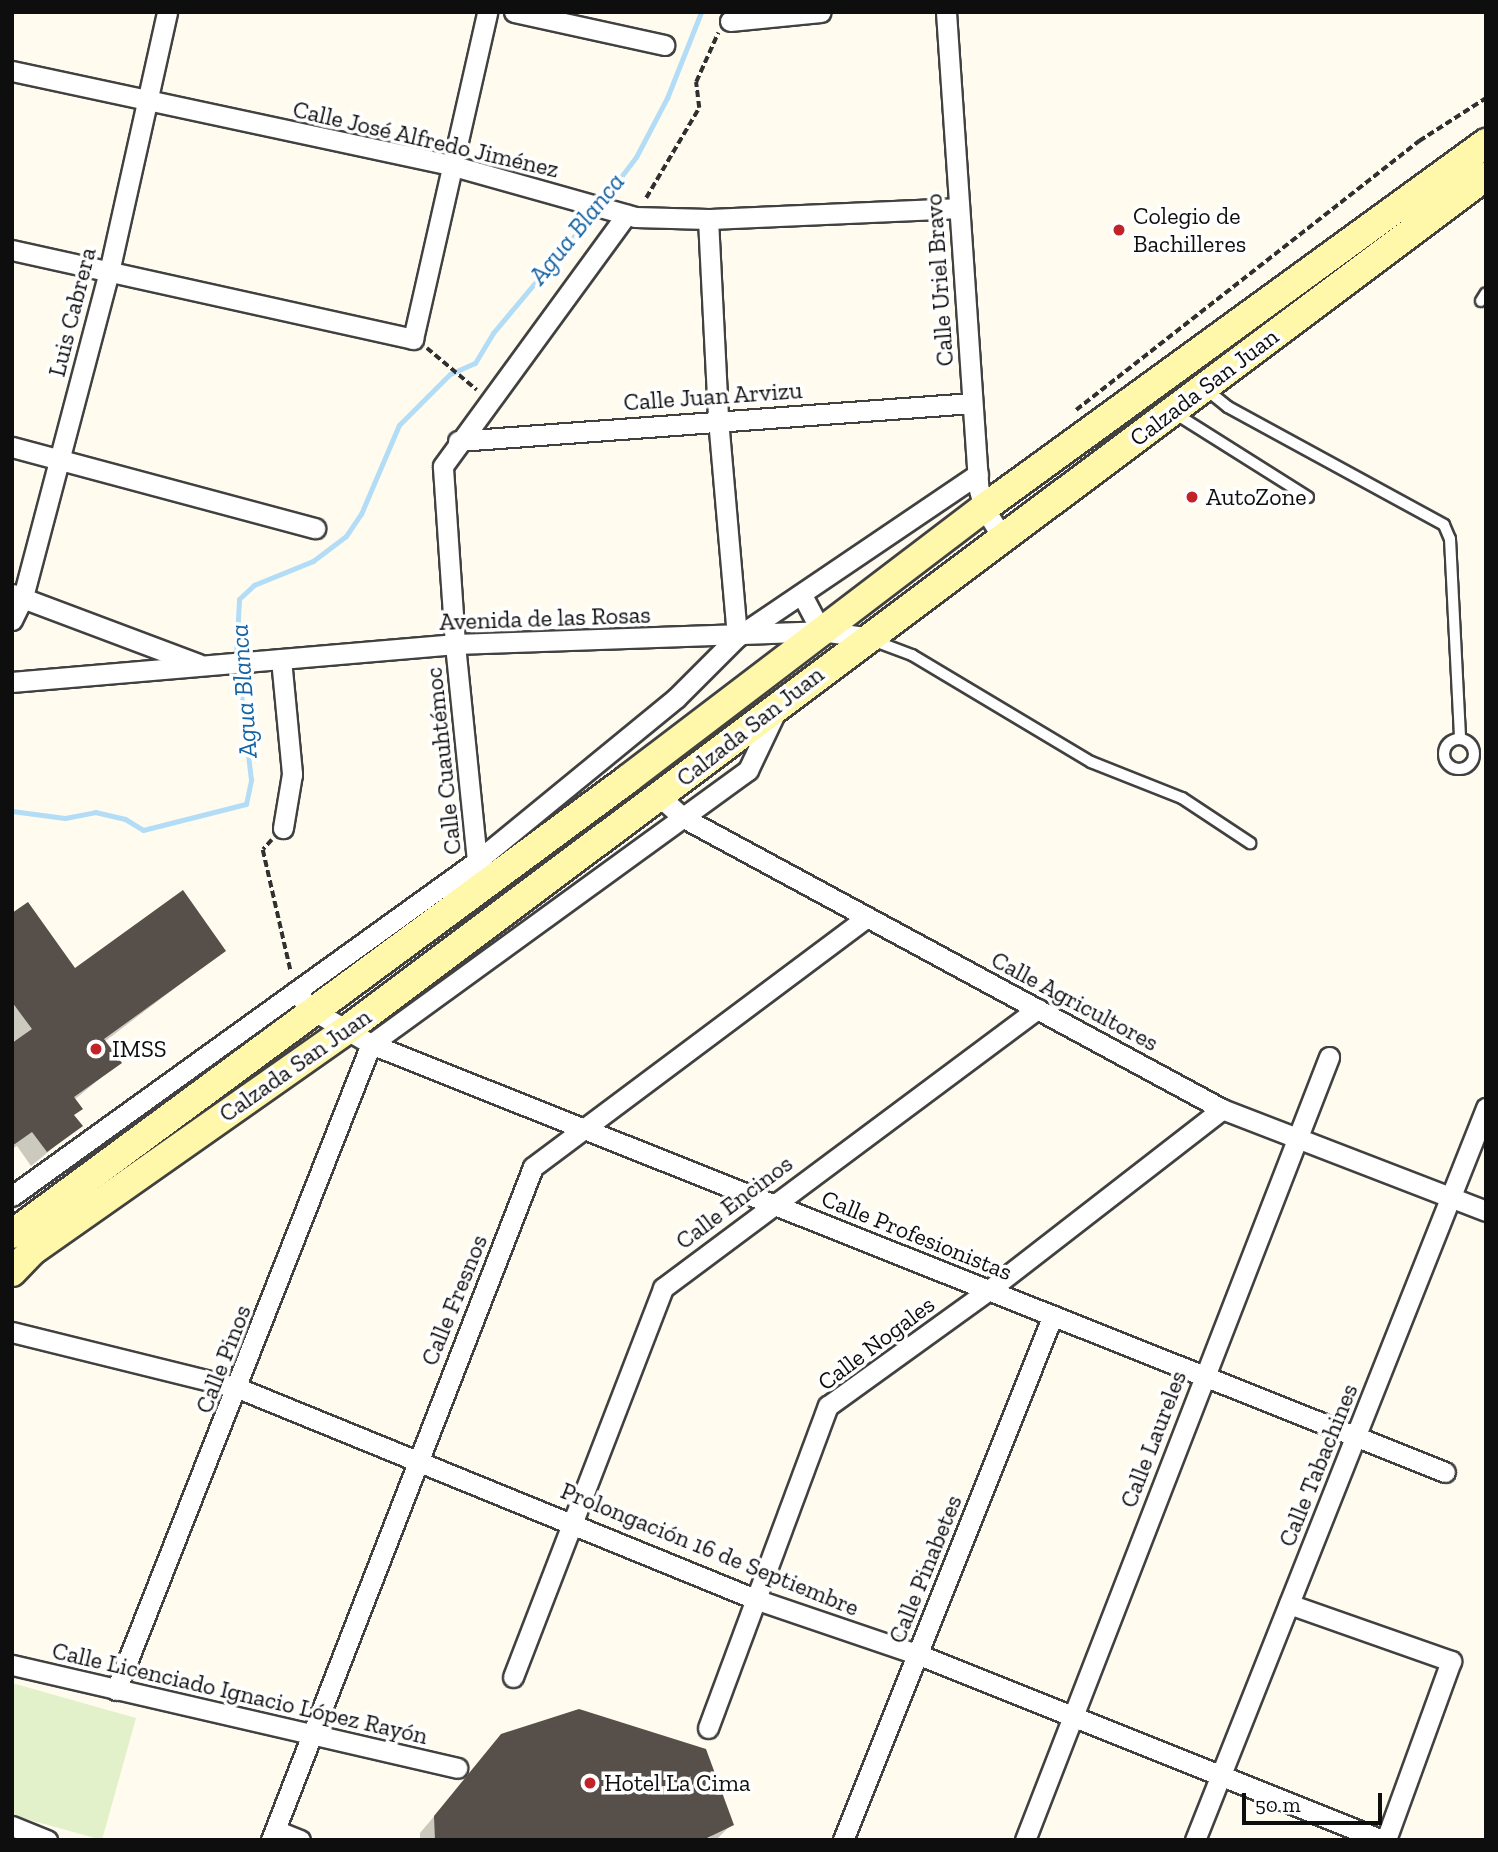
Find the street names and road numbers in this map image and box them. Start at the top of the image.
street label: Calle José Alfredo Jiménez [289,94,563,184]
street label: Calle Uriel Bravo [919,193,959,367]
street label: Luis Cabrera [42,244,102,380]
street label: Calzada San Juan [1124,322,1284,452]
street label: Calle Juan Arvizu [622,375,804,417]
street label: Avenida de las Rosas [439,600,651,636]
street label: Calzada San Juan [670,659,830,793]
street label: Calle Cuauhtémoc [419,666,467,856]
street label: Calle Agricultores [986,945,1164,1057]
street label: Calzada San Juan [213,1002,377,1128]
street label: Calle Encinos [670,1149,798,1255]
street label: Calle Profesionistas [817,1184,1017,1286]
street label: Calle Fresnos [415,1230,493,1370]
street label: Calle Nogales [812,1290,940,1396]
street label: Calle Pinos [189,1301,257,1417]
street label: Calle Laureles [1114,1366,1192,1512]
street label: Calle Tabachines [1272,1379,1364,1551]
street label: Prolongación 16 de Septiembre [557,1476,863,1622]
street label: Calle Pinabetes [882,1491,968,1647]
street label: Calle Licenciado Ignacio López Rayón [49,1636,431,1750]

